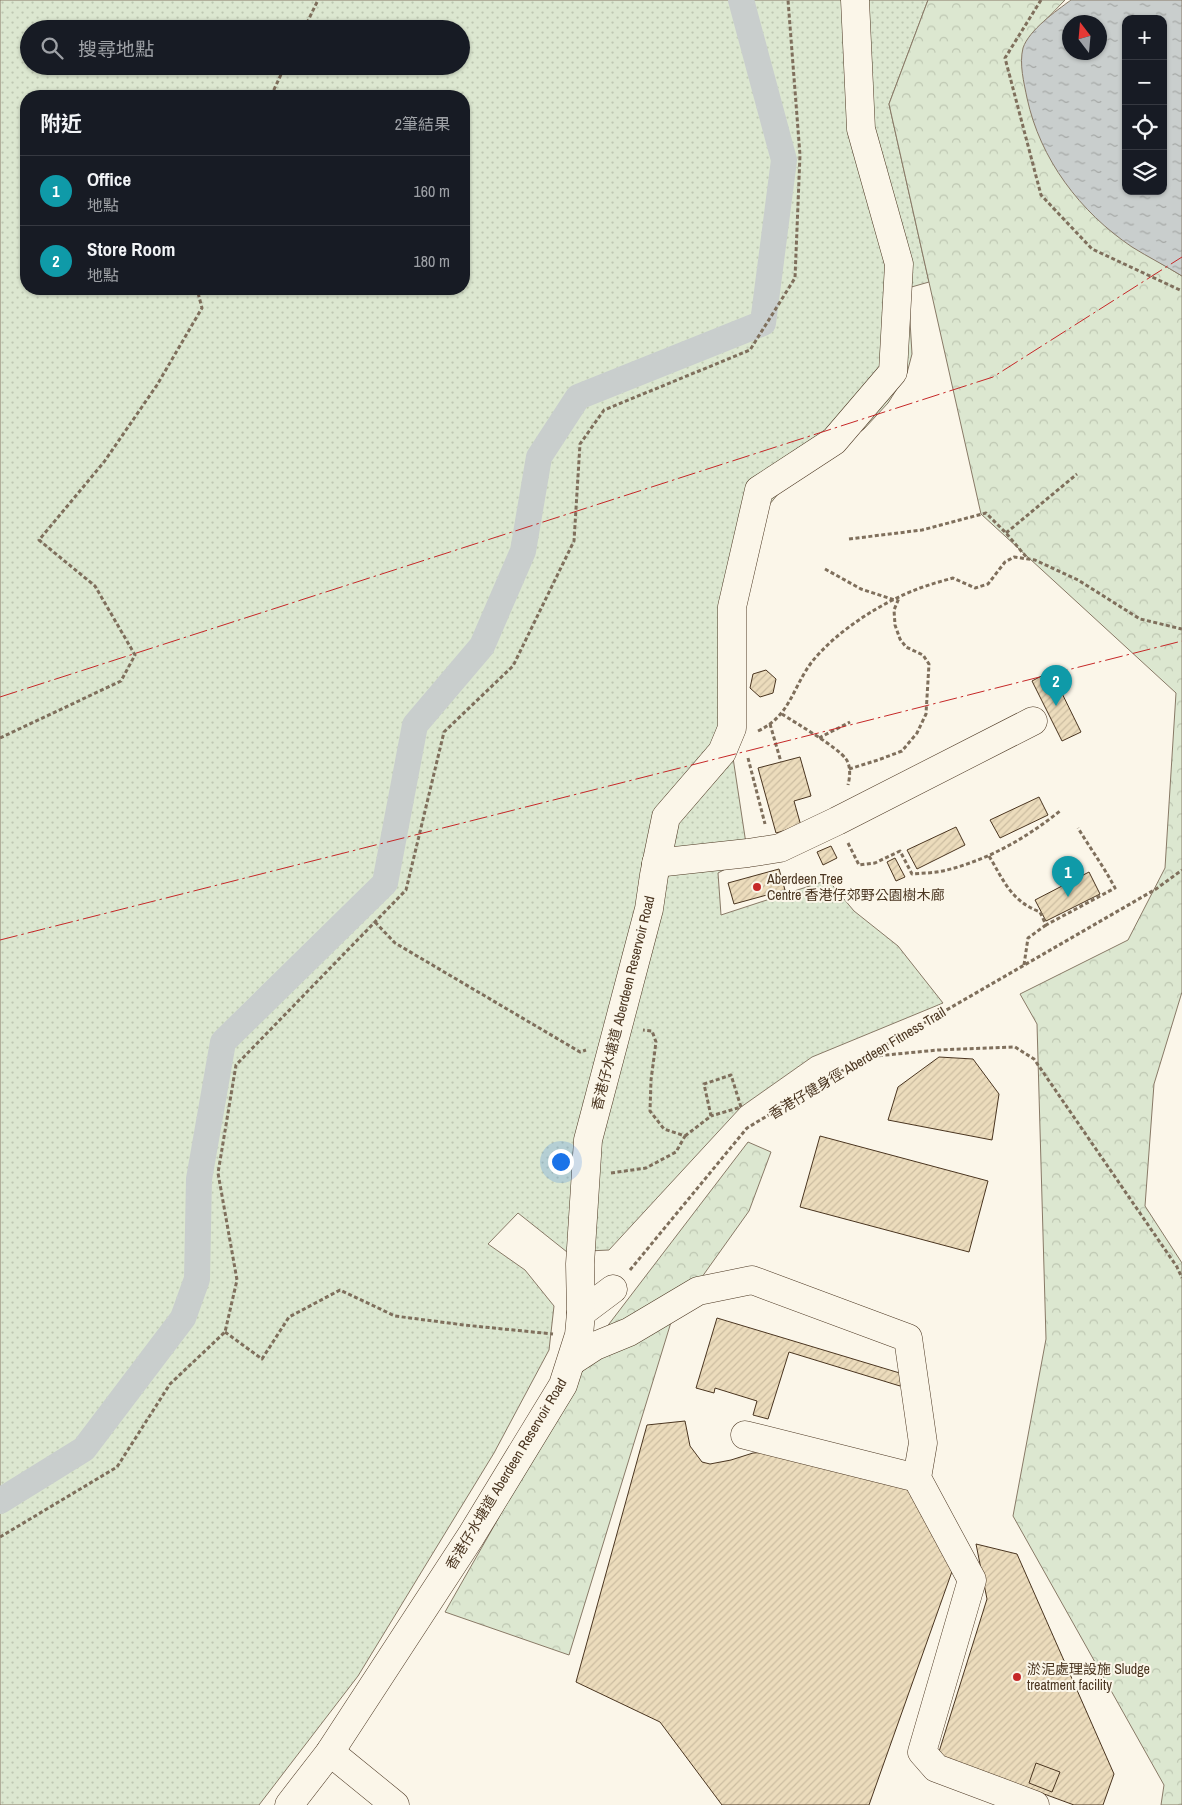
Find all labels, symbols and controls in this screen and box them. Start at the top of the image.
north arrow [1062,15,1107,60]
map controls [1122,15,1167,195]
button: + [1122,15,1167,60]
search box [20,20,470,75]
icon: search [38,34,66,62]
text: 搜尋地點 [78,36,154,62]
button: − [1122,60,1167,105]
button: locate [1122,105,1167,150]
text: 附近 [40,109,82,138]
text: 2筆結果 [395,113,450,135]
button: layers [1122,150,1167,195]
text: Office [87,166,131,192]
text: 1 [52,180,60,202]
text: 160 m [414,180,450,202]
text: 地點 [87,194,119,216]
text: Store Room [87,236,175,262]
text: 2 [52,250,60,272]
text: 180 m [414,250,450,272]
text: 地點 [87,264,119,286]
pin: 2 [1040,665,1072,706]
pin: 1 [1052,856,1084,897]
place label: Aberdeen Tree Centre 香港仔郊野公園樹木廊 [766,870,945,904]
marker: Aberdeen Tree Centre 香港仔郊野公園樹木廊 [751,881,763,893]
street label: 香港仔水塘道 Aberdeen Reservoir Road [588,894,658,1112]
street label: 香港仔健身徑 Aberdeen Fitness Trail [765,1003,949,1123]
your location [548,1149,574,1175]
street label: 香港仔水塘道 Aberdeen Reservoir Road [441,1375,571,1573]
place label: 淤泥處理設施 Sludge treatment facility [1027,1660,1150,1694]
marker: 淤泥處理設施 Sludge treatment facility [1011,1671,1023,1683]

